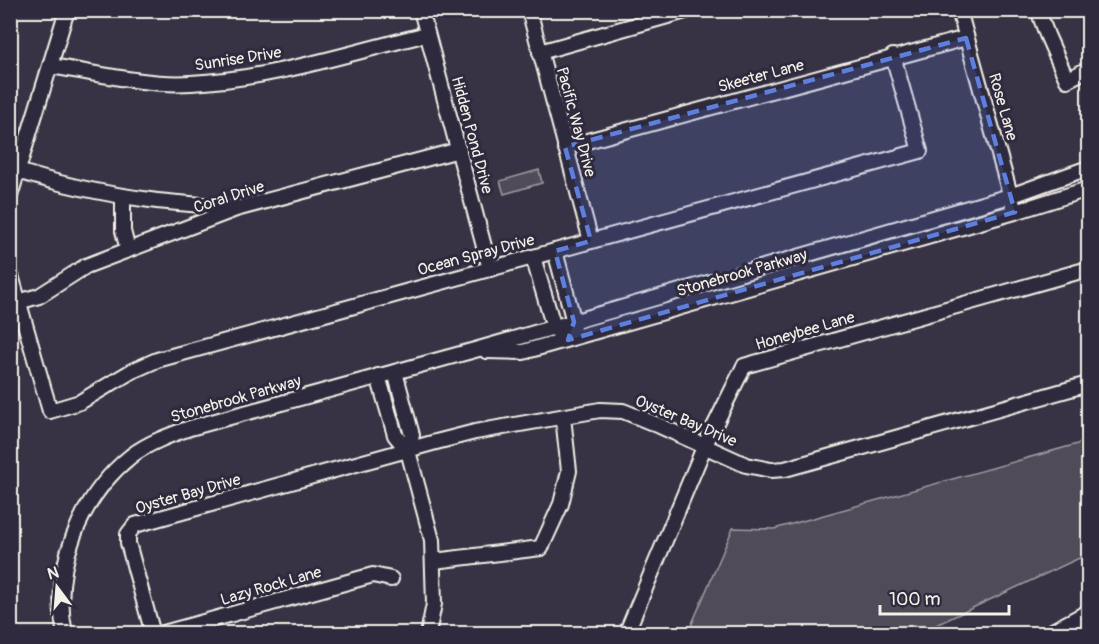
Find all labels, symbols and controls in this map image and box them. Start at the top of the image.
street label: Sunrise Drive [193,42,283,76]
street label: Skeeter Lane [716,55,806,97]
street label: Pacific Way Drive [552,65,600,179]
street label: Rose Lane [984,71,1022,143]
street label: Hidden Pond Drive [447,74,497,196]
street label: Coral Drive [191,176,267,218]
street label: Ocean Spray Drive [415,230,537,280]
street label: Stonebrook Parkway [674,245,810,301]
street label: Honeybee Lane [753,307,857,355]
street label: Stonebrook Parkway [168,371,304,427]
street label: Oyster Bay Drive [632,391,740,451]
street label: Oyster Bay Drive [133,469,243,519]
north arrow [27,557,87,617]
text: N [45,562,61,585]
street label: Lazy Rock Lane [218,562,324,610]
scale bar [880,578,1009,616]
text: 100 m [889,588,941,611]

